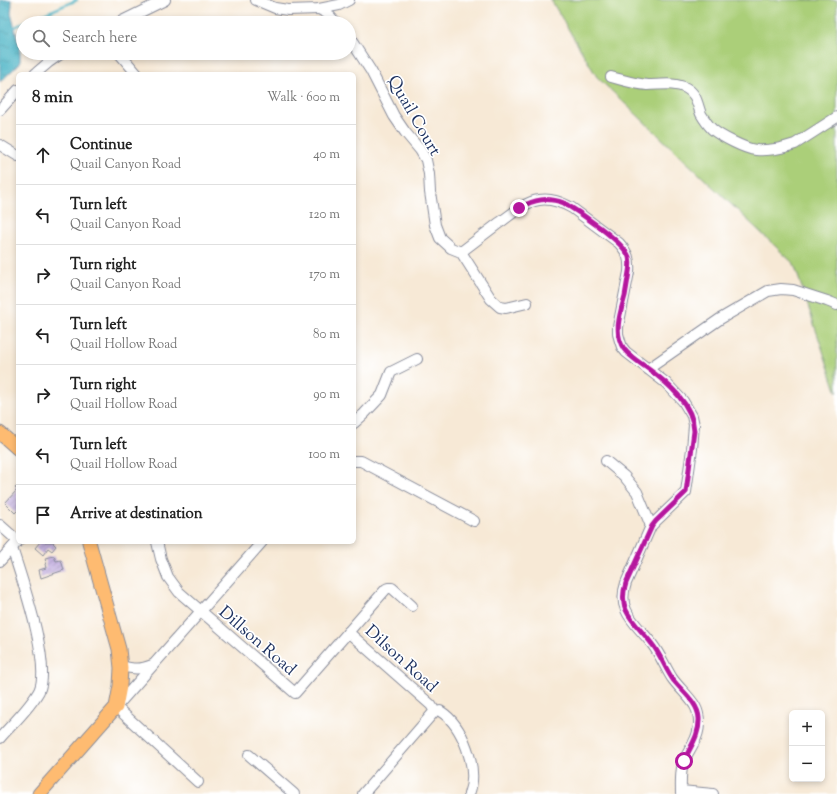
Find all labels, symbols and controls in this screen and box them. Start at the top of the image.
search box [16,16,356,60]
icon: search [30,27,52,49]
text: Search here [62,28,137,49]
street label: Quail Court [380,71,446,161]
text: 8 min [32,86,73,110]
text: Walk · 600 m [267,89,340,107]
text: Continue [70,135,132,156]
icon: ahead [32,144,54,166]
text: 40 m [313,146,340,164]
text: Quail Canyon Road [70,156,181,174]
text: Turn left [70,195,127,216]
route end [510,199,528,217]
icon: left [32,204,54,226]
text: 120 m [309,206,340,224]
text: Quail Canyon Road [70,216,181,234]
text: Turn right [70,255,136,276]
icon: right [32,264,54,286]
text: 170 m [309,266,340,284]
text: Quail Canyon Road [70,276,181,294]
text: Turn left [70,315,127,336]
icon: left [32,324,54,346]
text: 80 m [313,326,340,344]
text: Quail Hollow Road [70,336,177,354]
text: Turn right [70,375,136,396]
icon: right [32,384,54,406]
text: 90 m [313,386,340,404]
text: Quail Hollow Road [70,396,177,414]
text: Turn left [70,435,127,456]
icon: left [32,444,54,466]
text: 100 m [308,446,340,464]
text: Quail Hollow Road [70,456,177,474]
icon: arrive [32,504,54,526]
text: Arrive at destination [70,504,203,525]
street label: Dillson Road [213,601,301,682]
street label: Dilson Road [359,620,443,699]
map controls [789,710,825,782]
button: + [789,710,825,746]
button: − [789,746,825,782]
route start [675,752,693,770]

